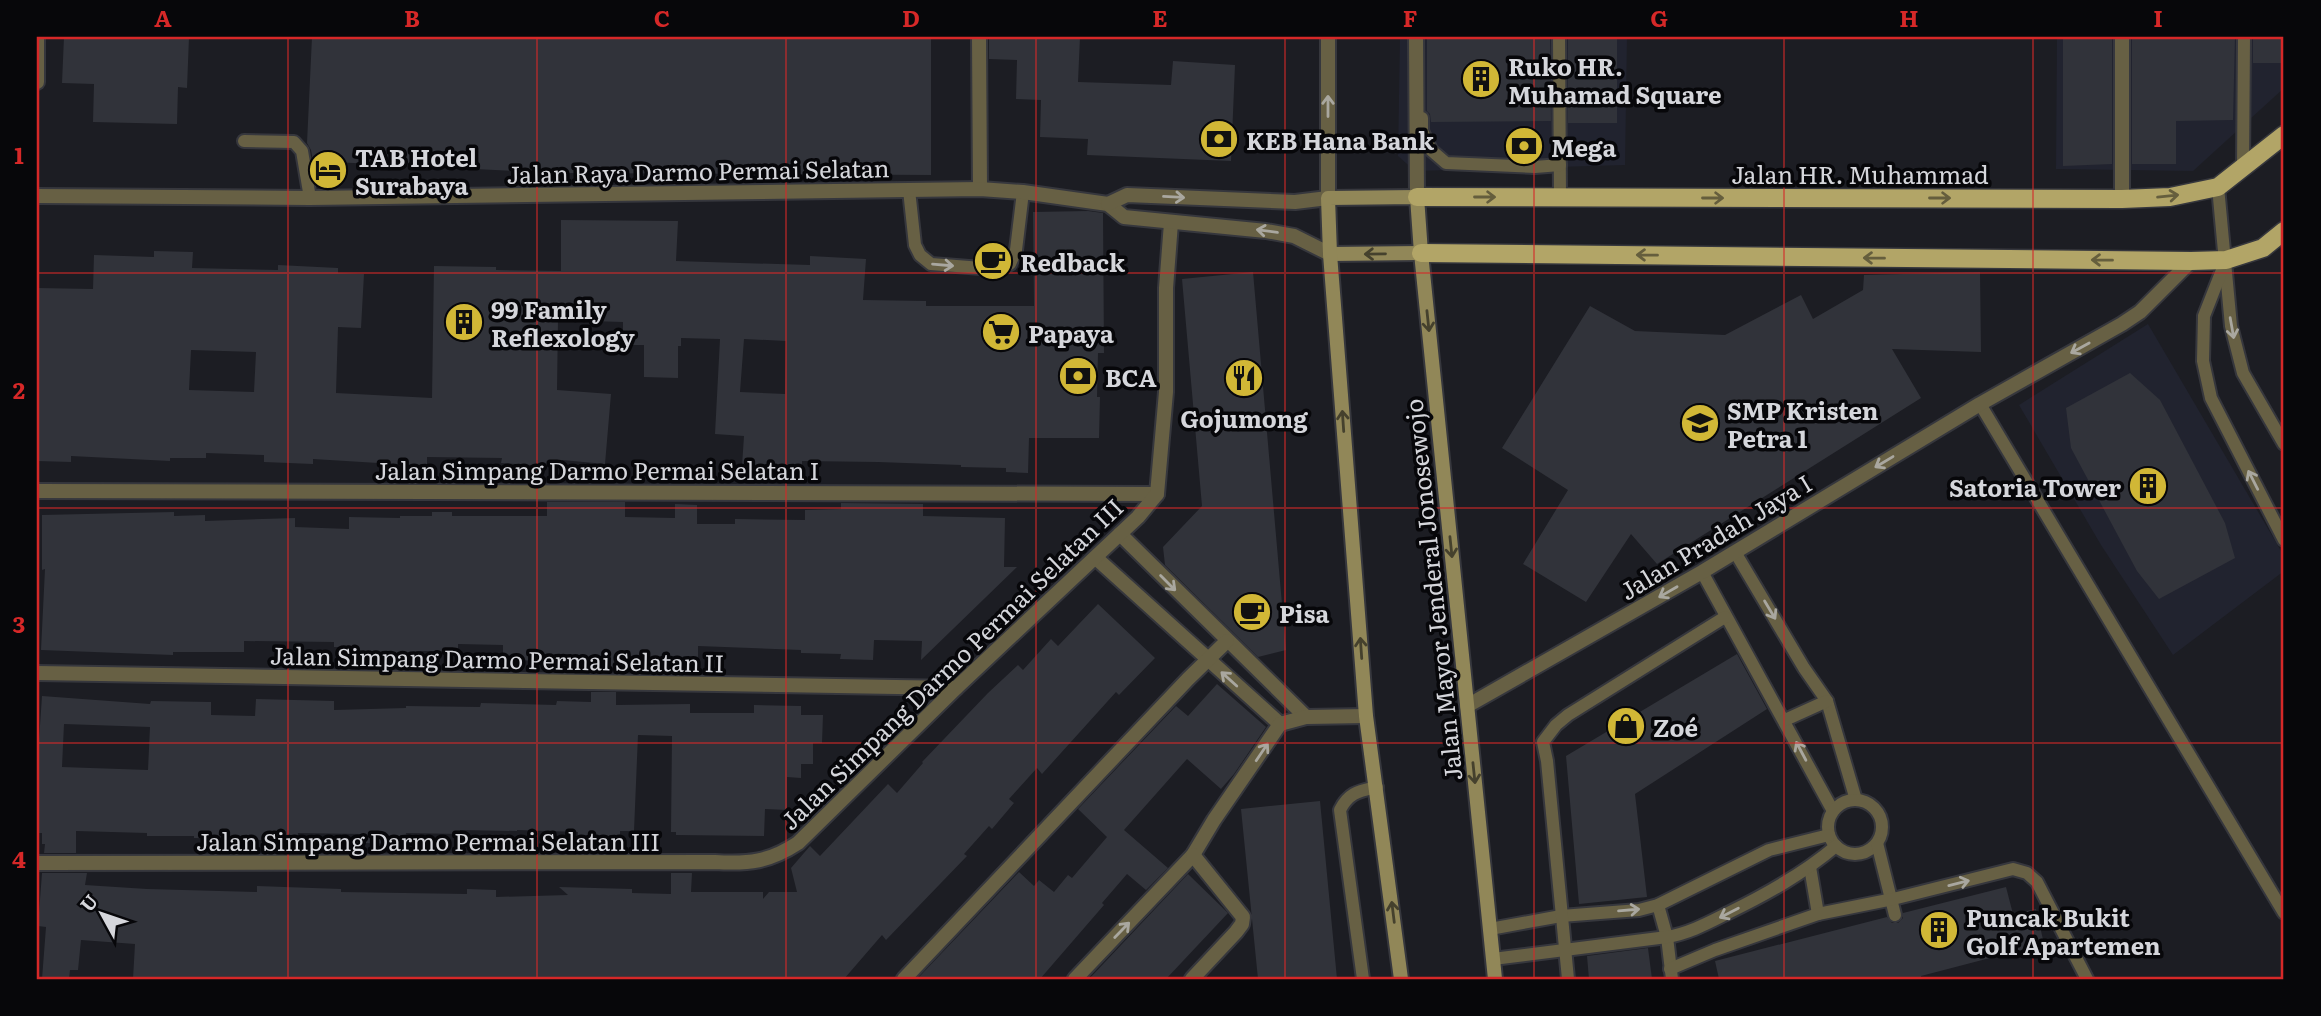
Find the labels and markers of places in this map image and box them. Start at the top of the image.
place label: Ruko HR. Muhamad Square [1508,48,1722,111]
building icon: Ruko HR. Muhamad Square [1460,58,1502,100]
bank icon: KEB Hana Bank [1198,118,1240,160]
place label: KEB Hana Bank [1246,122,1435,157]
bank icon: Mega [1503,125,1545,167]
place label: Mega [1551,129,1616,164]
place label: TAB Hotel Surabaya [355,139,478,202]
hotel icon: TAB Hotel Surabaya [307,149,349,191]
cafe icon: Redback [972,240,1014,282]
place label: Redback [1020,244,1126,279]
place label: 99 Family Reflexology [491,291,635,354]
building icon: 99 Family Reflexology [443,301,485,343]
supermarket icon: Papaya [980,311,1022,353]
place label: Papaya [1028,315,1114,350]
bank icon: BCA [1057,355,1099,397]
restaurant icon: Gojumong [1223,357,1265,399]
place label: BCA [1105,359,1157,394]
place label: SMP Kristen Petra 1 [1727,392,1879,455]
place label: Gojumong [1180,400,1308,435]
school or university icon: SMP Kristen Petra 1 [1679,402,1721,444]
building icon: Satoria Tower [2127,465,2169,507]
place label: Satoria Tower [1949,469,2121,504]
cafe icon: Pisa [1231,591,1273,633]
place label: Pisa [1279,595,1329,630]
shop icon: Zoé [1605,705,1647,747]
place label: Zoé [1653,709,1698,744]
place label: Puncak Bukit Golf Apartemen [1966,899,2161,962]
building icon: Puncak Bukit Golf Apartemen [1918,909,1960,951]

